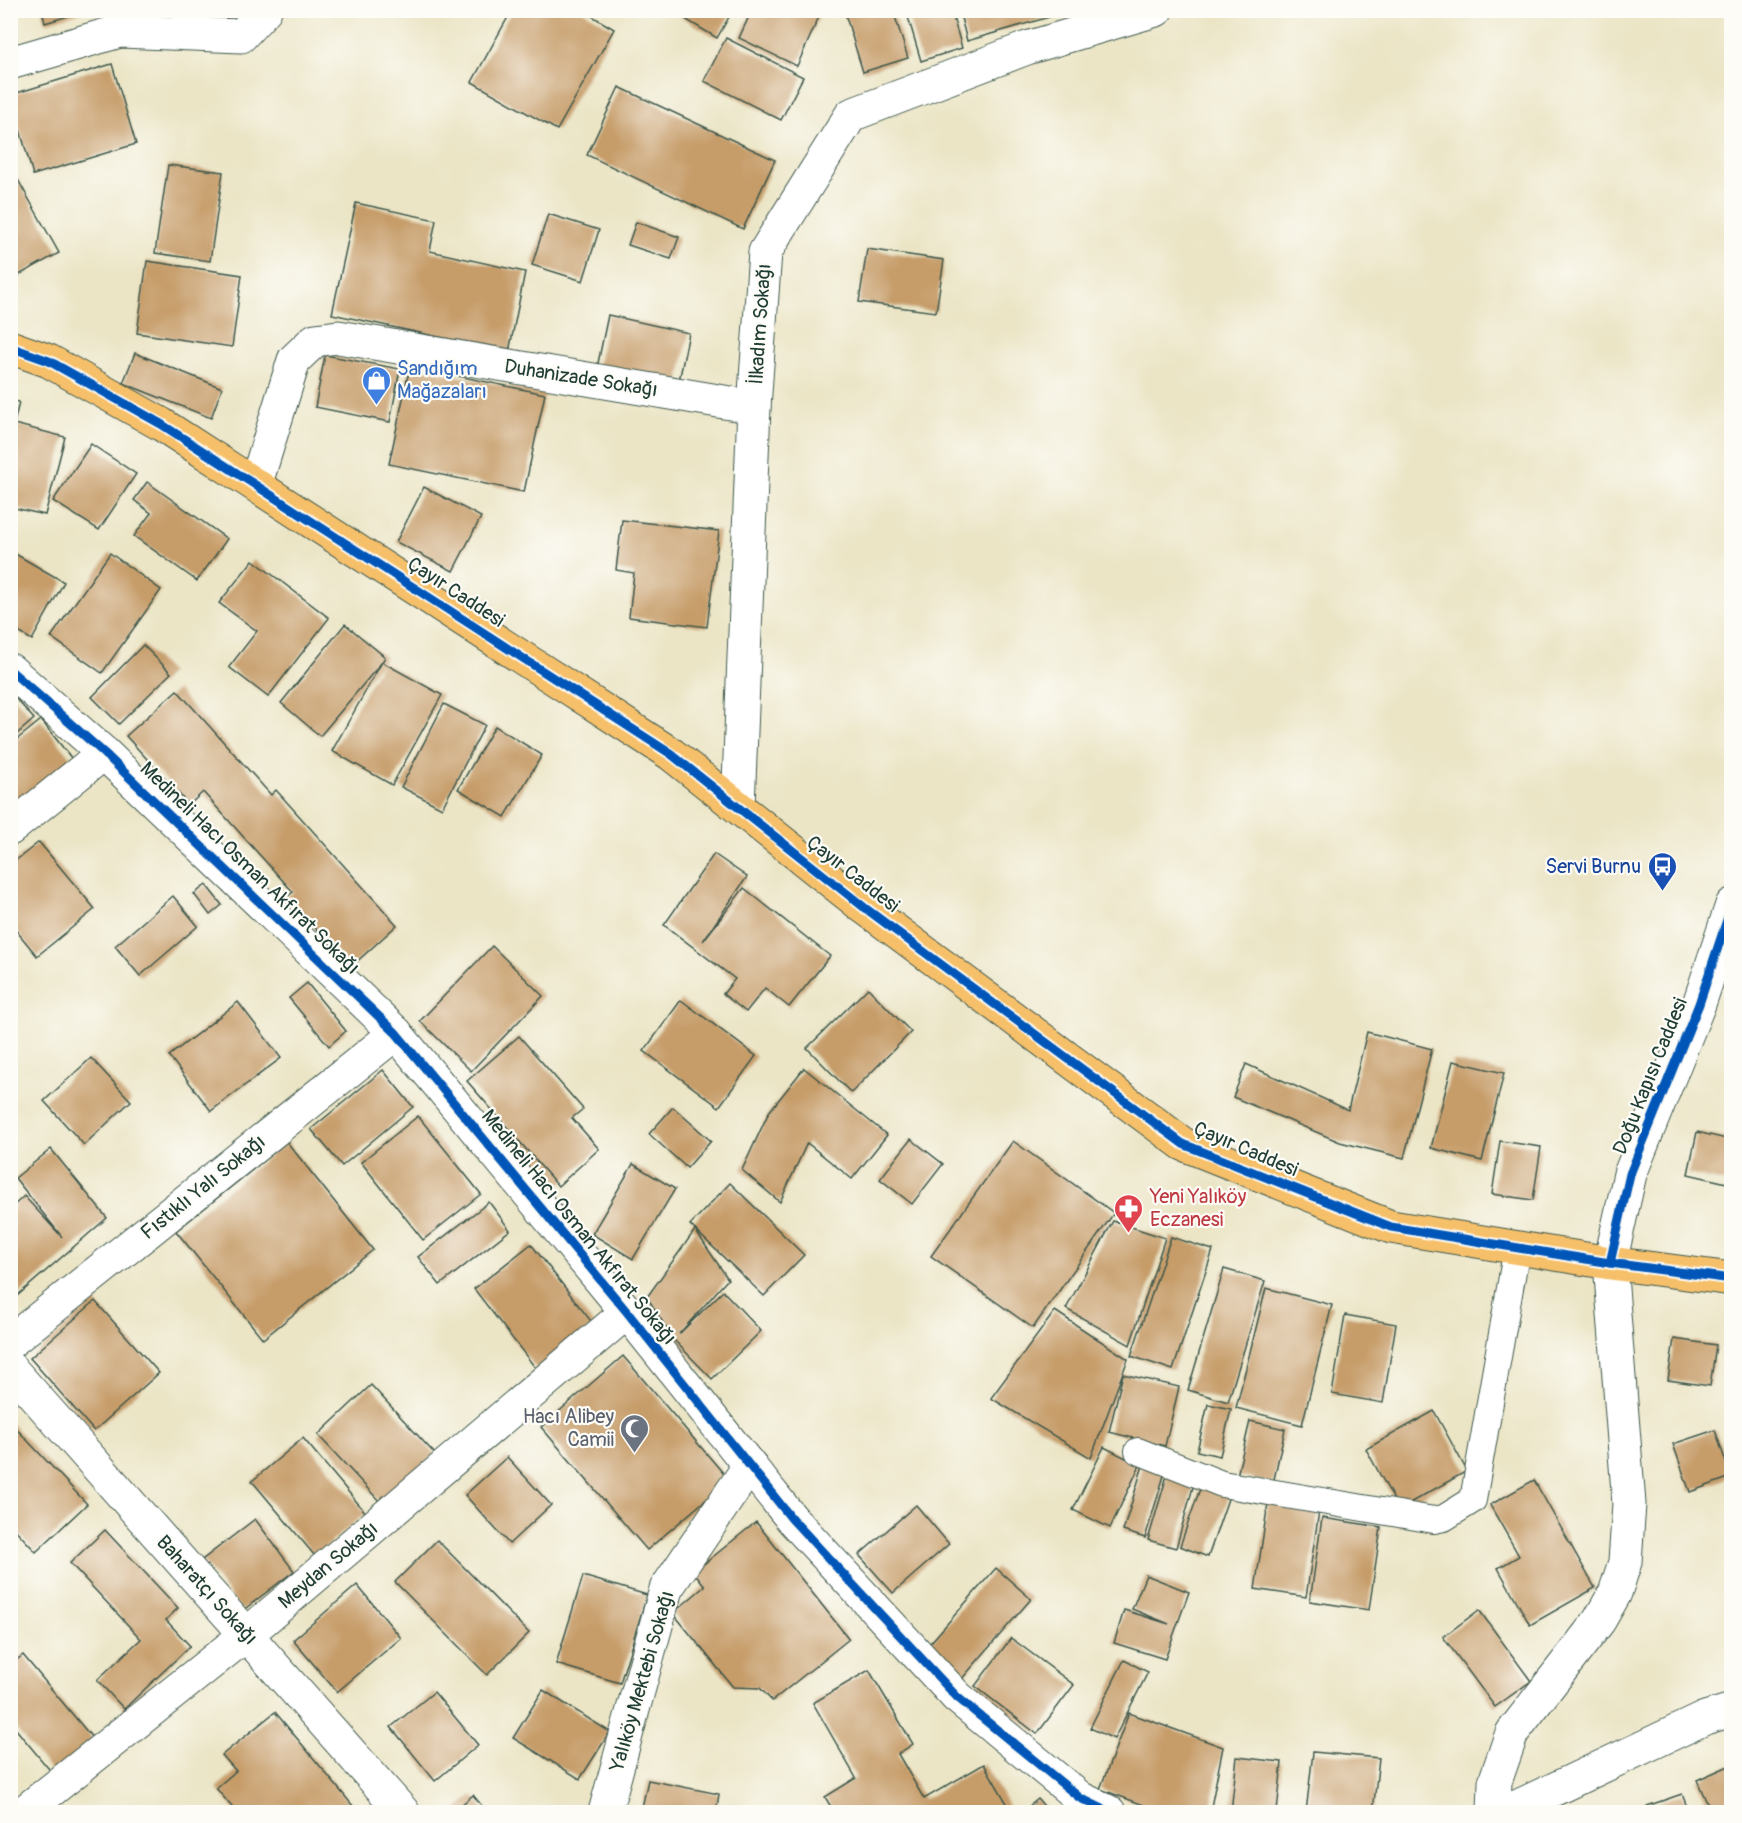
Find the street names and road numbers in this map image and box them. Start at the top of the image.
street label: İlkadım Sokağı [743,263,777,385]
street label: Duhanizade Sokağı [503,354,659,402]
street label: Çayır Caddesi [403,551,509,633]
street label: Medineli Hacı Osman Akfırat Sokağı [135,756,365,980]
street label: Çayır Caddesi [802,830,904,918]
street label: Doğu Kapısı Caddesi [1607,994,1693,1158]
street label: Medineli Hacı Osman Akfırat Sokağı [476,1104,682,1350]
street label: Çayır Caddesi [1190,1116,1302,1182]
street label: Fıstıklı Yalı Sokağı [136,1129,270,1245]
street label: Meydan Sokağı [273,1516,383,1614]
street label: Baharatçı Sokağı [151,1530,263,1650]
street label: Yalıköy Mektebi Sokağı [604,1588,680,1775]

